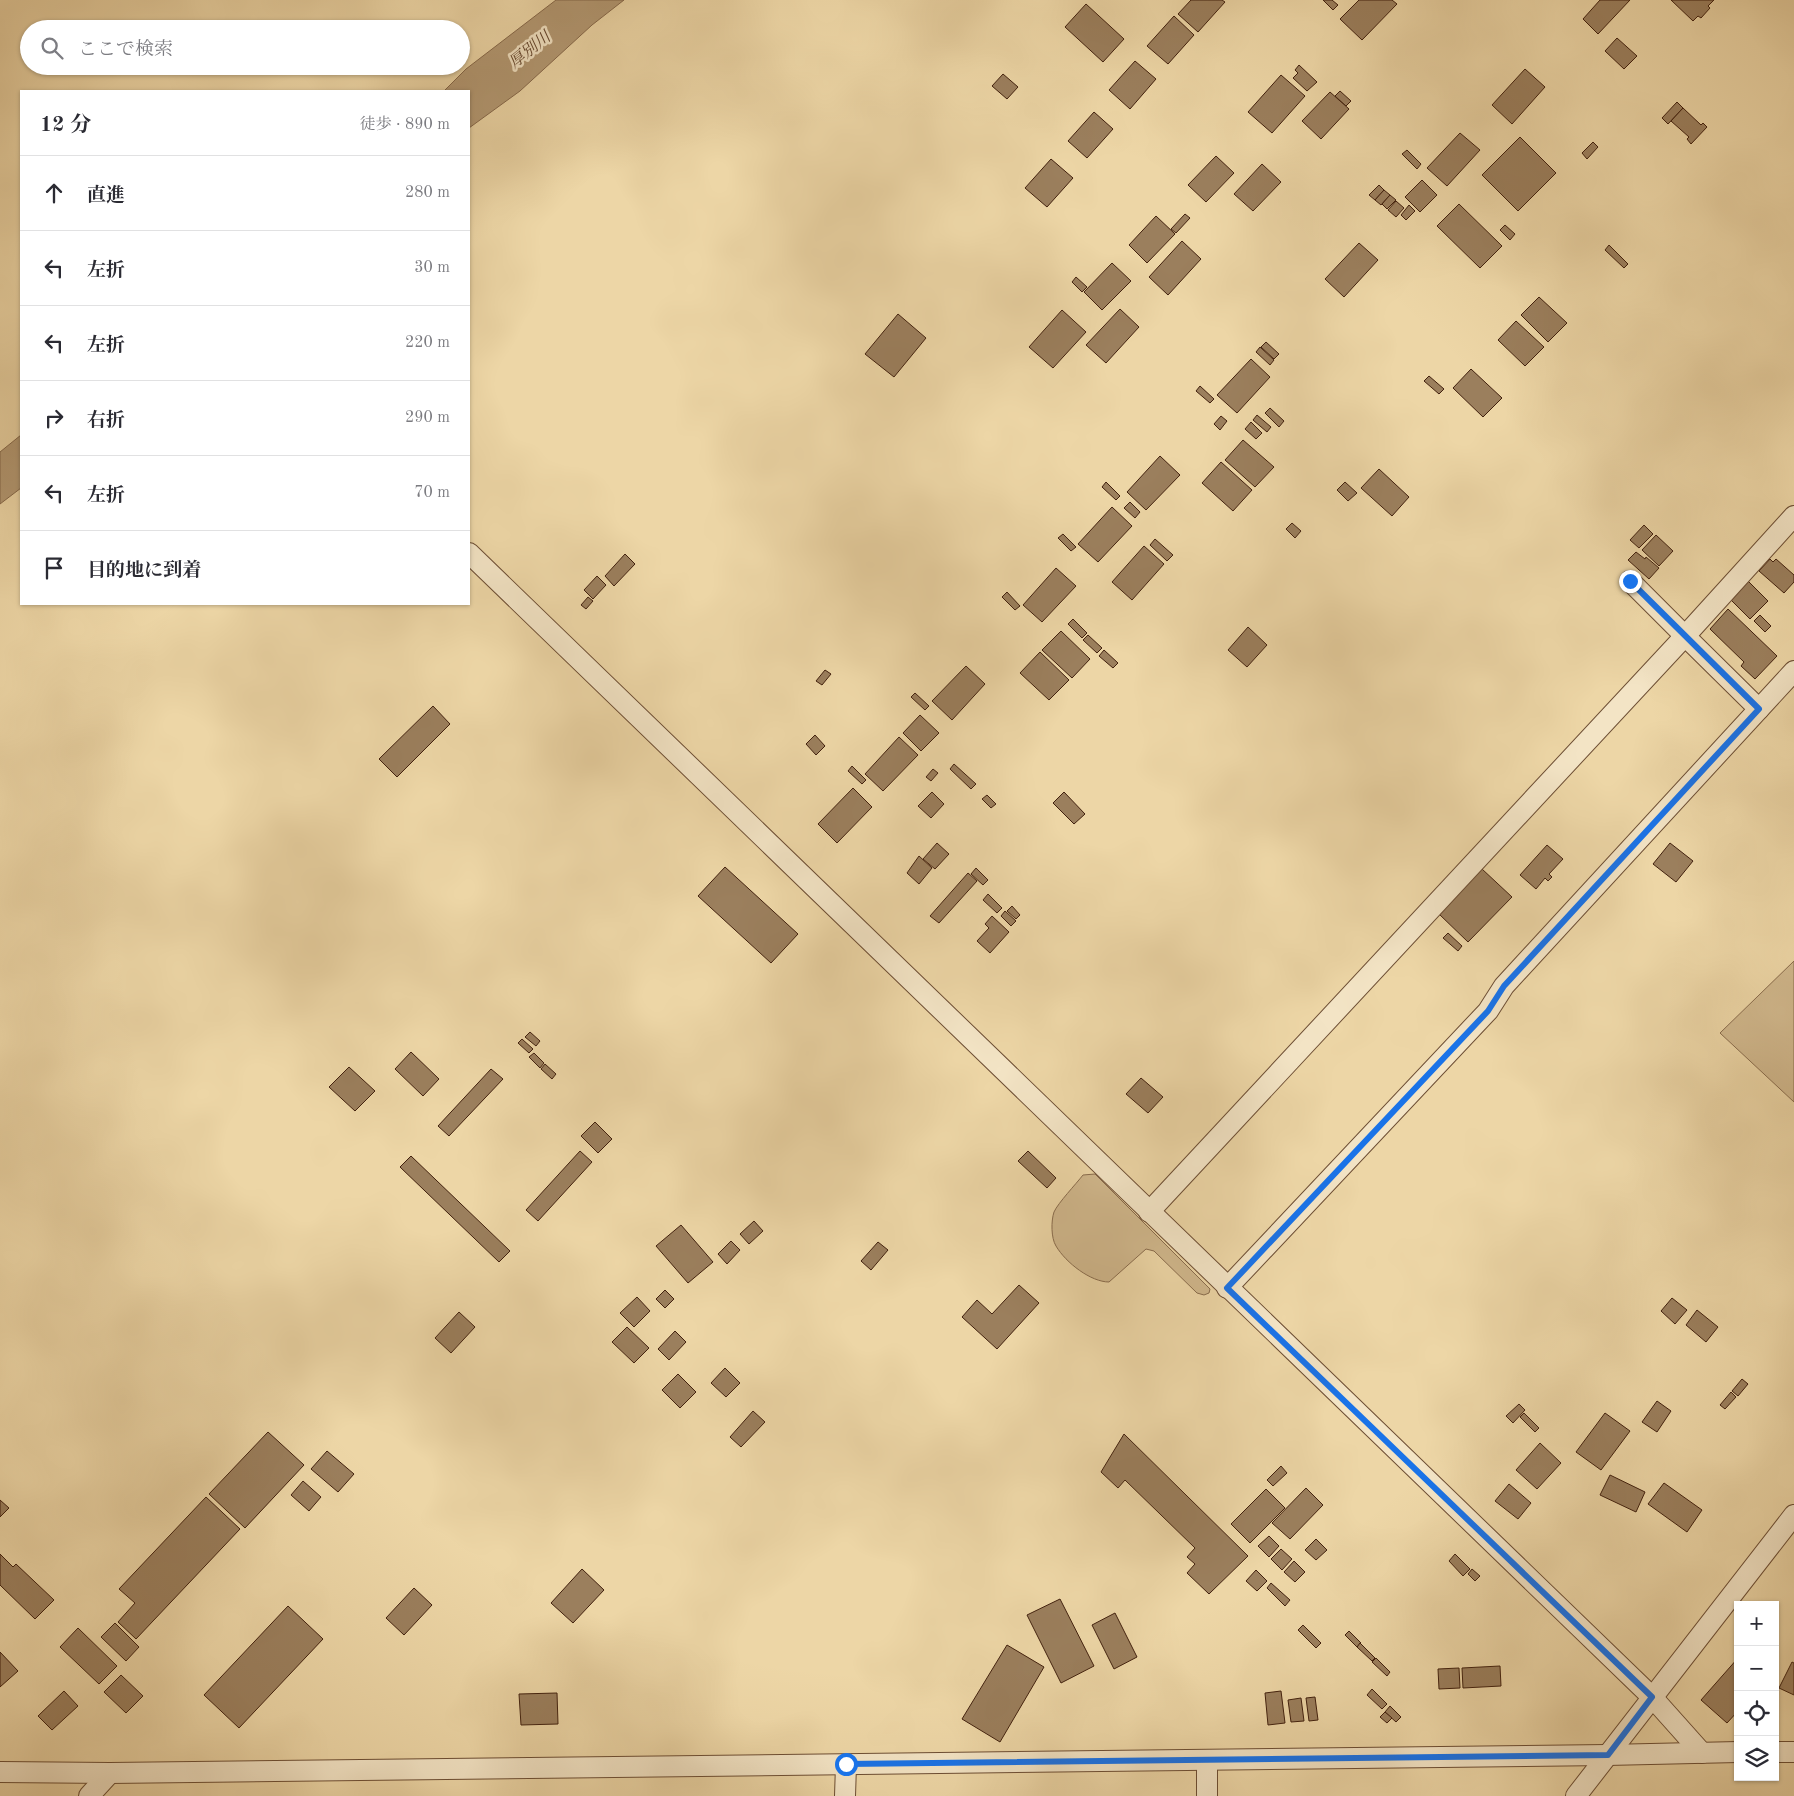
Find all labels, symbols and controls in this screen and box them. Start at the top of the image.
search box [20,20,470,75]
water label: 厚別川 [505,26,555,72]
icon: search [38,34,66,62]
text: ここで検索 [78,41,173,60]
text: 12 分 [40,115,91,136]
text: 徒歩 · 890 m [360,117,450,133]
icon: ahead [40,179,68,207]
text: 280 m [405,185,450,201]
text: 直進 [87,187,125,206]
icon: left [40,254,68,282]
text: 30 m [414,260,450,276]
text: 左折 [87,262,125,281]
icon: left [40,329,68,357]
text: 220 m [405,335,450,351]
text: 左折 [87,337,125,356]
icon: right [40,404,68,432]
text: 290 m [405,410,450,426]
text: 右折 [87,412,125,431]
icon: left [40,479,68,507]
text: 70 m [414,485,450,501]
text: 左折 [87,487,125,506]
icon: arrive [40,554,68,582]
text: 目的地に到着 [87,562,201,581]
route end [1619,570,1642,593]
map controls [1734,1601,1779,1781]
button: + [1734,1601,1779,1646]
button: − [1734,1646,1779,1691]
button: locate [1734,1691,1779,1736]
button: layers [1734,1736,1779,1781]
route start [835,1753,858,1776]

